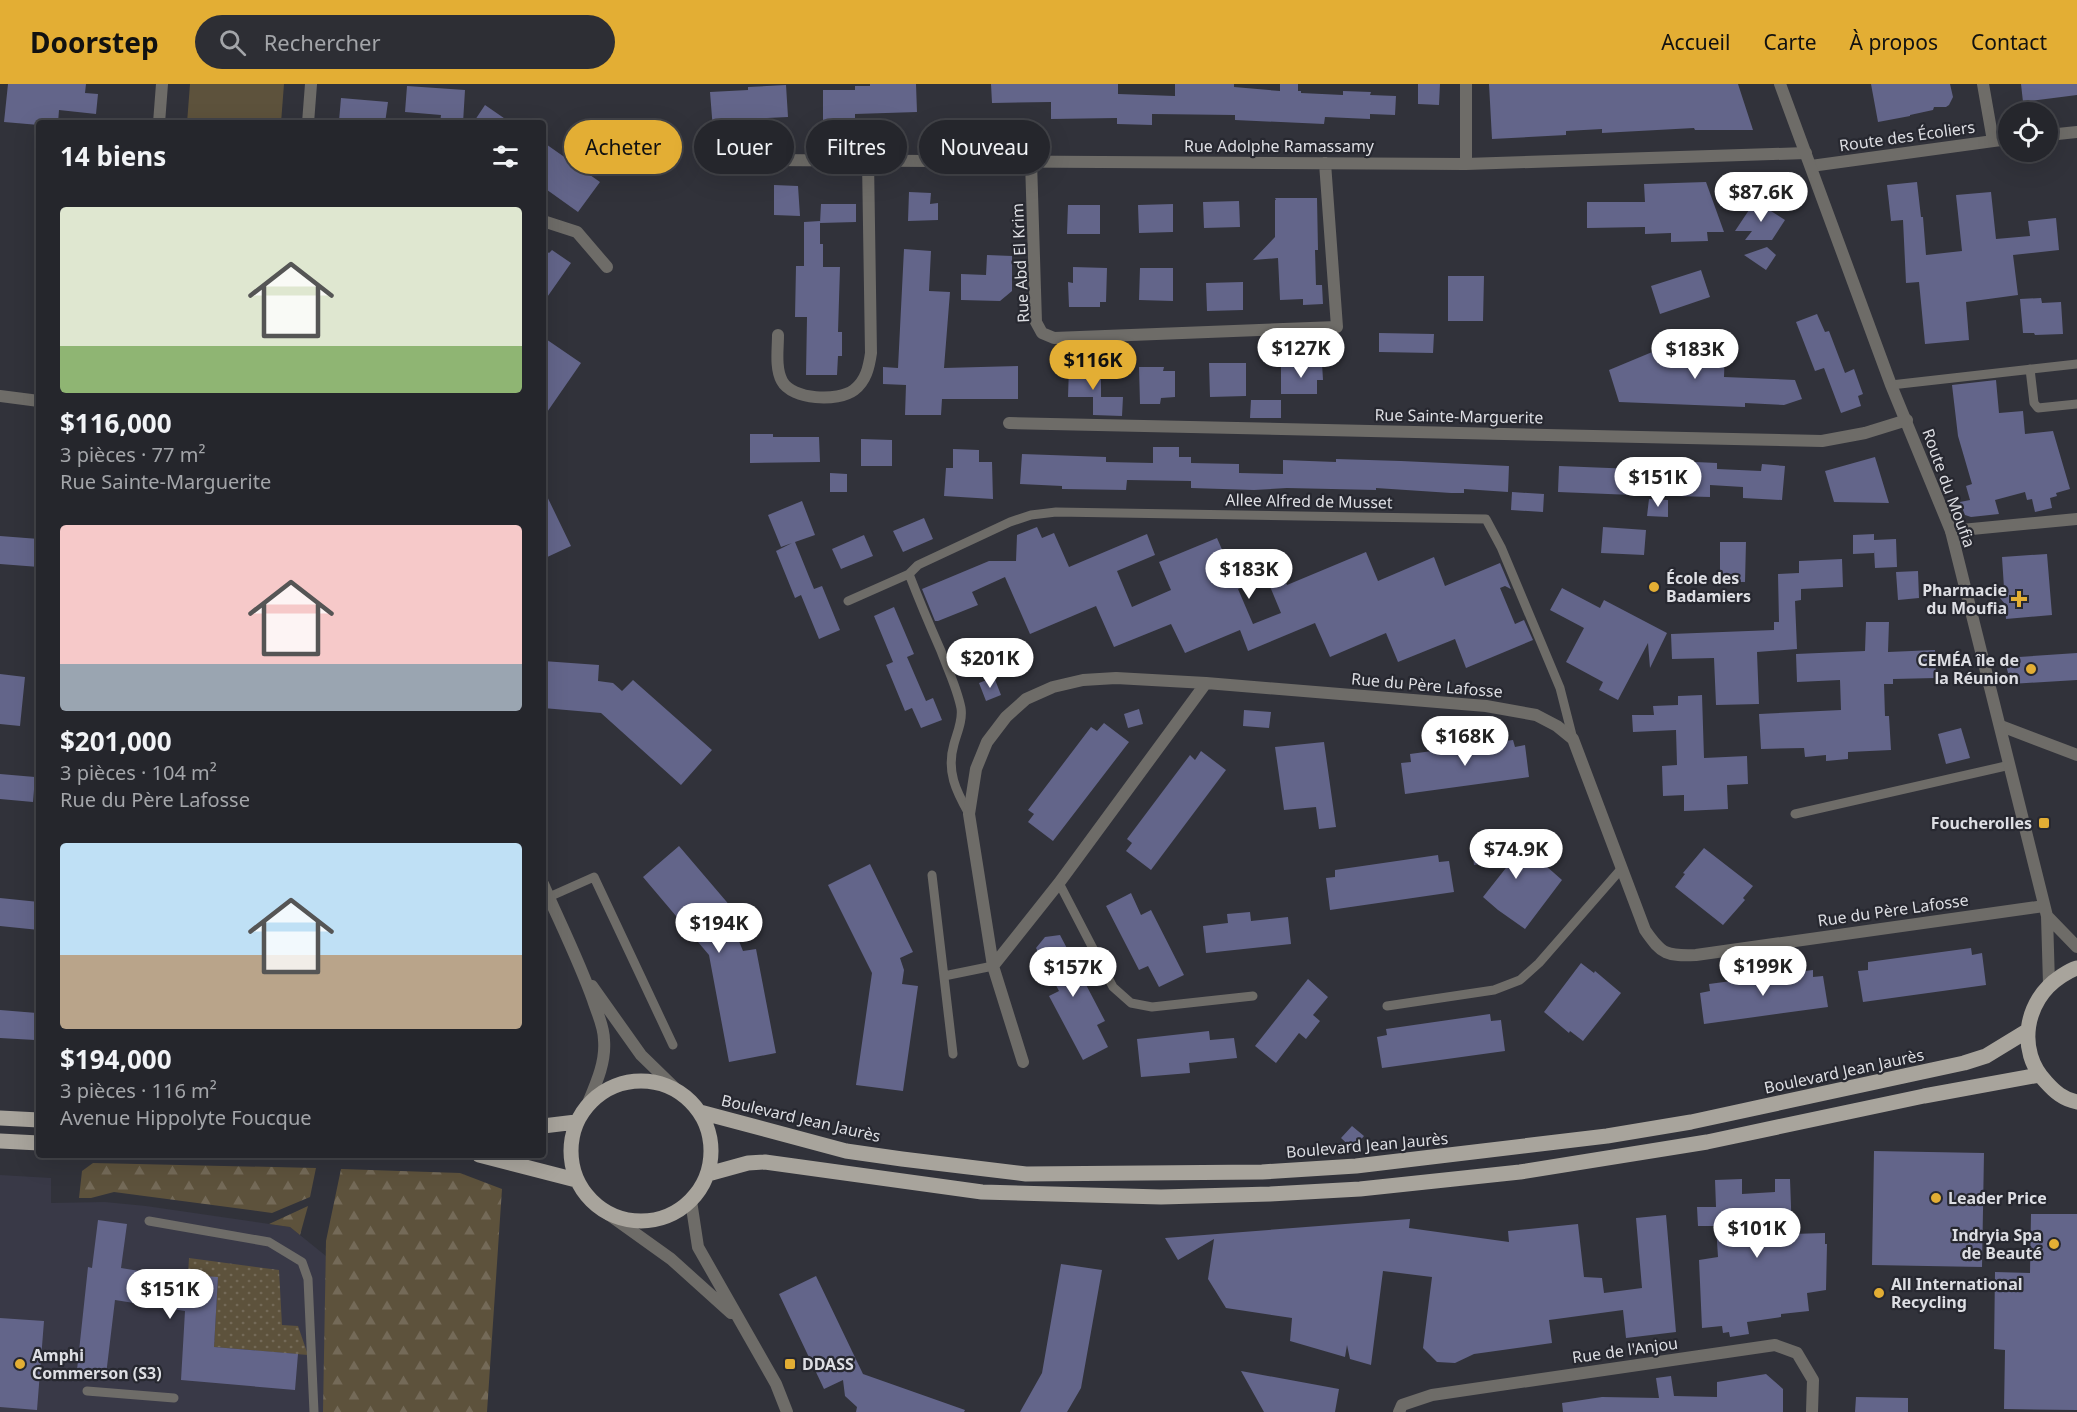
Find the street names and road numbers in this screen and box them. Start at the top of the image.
street label: Route des Écoliers [1838,116,1976,156]
street label: Rue Adolphe Ramassamy [1184,135,1375,157]
street label: Rue Abd El Krim [1006,203,1034,323]
street label: Rue Sainte-Marguerite [1374,404,1544,428]
street label: Route du Moufia [1917,425,1981,551]
street label: Allee Alfred de Musset [1225,489,1393,513]
street label: Rue du Père Lafosse [1350,667,1504,703]
street label: Rue du Père Lafosse [1816,889,1970,931]
street label: Boulevard Jean Jaurès [1762,1043,1926,1099]
street label: Boulevard Jean Jaurès [719,1089,883,1147]
street label: Boulevard Jean Jaurès [1285,1127,1449,1163]
street label: Rue de l'Anjou [1571,1332,1679,1368]

